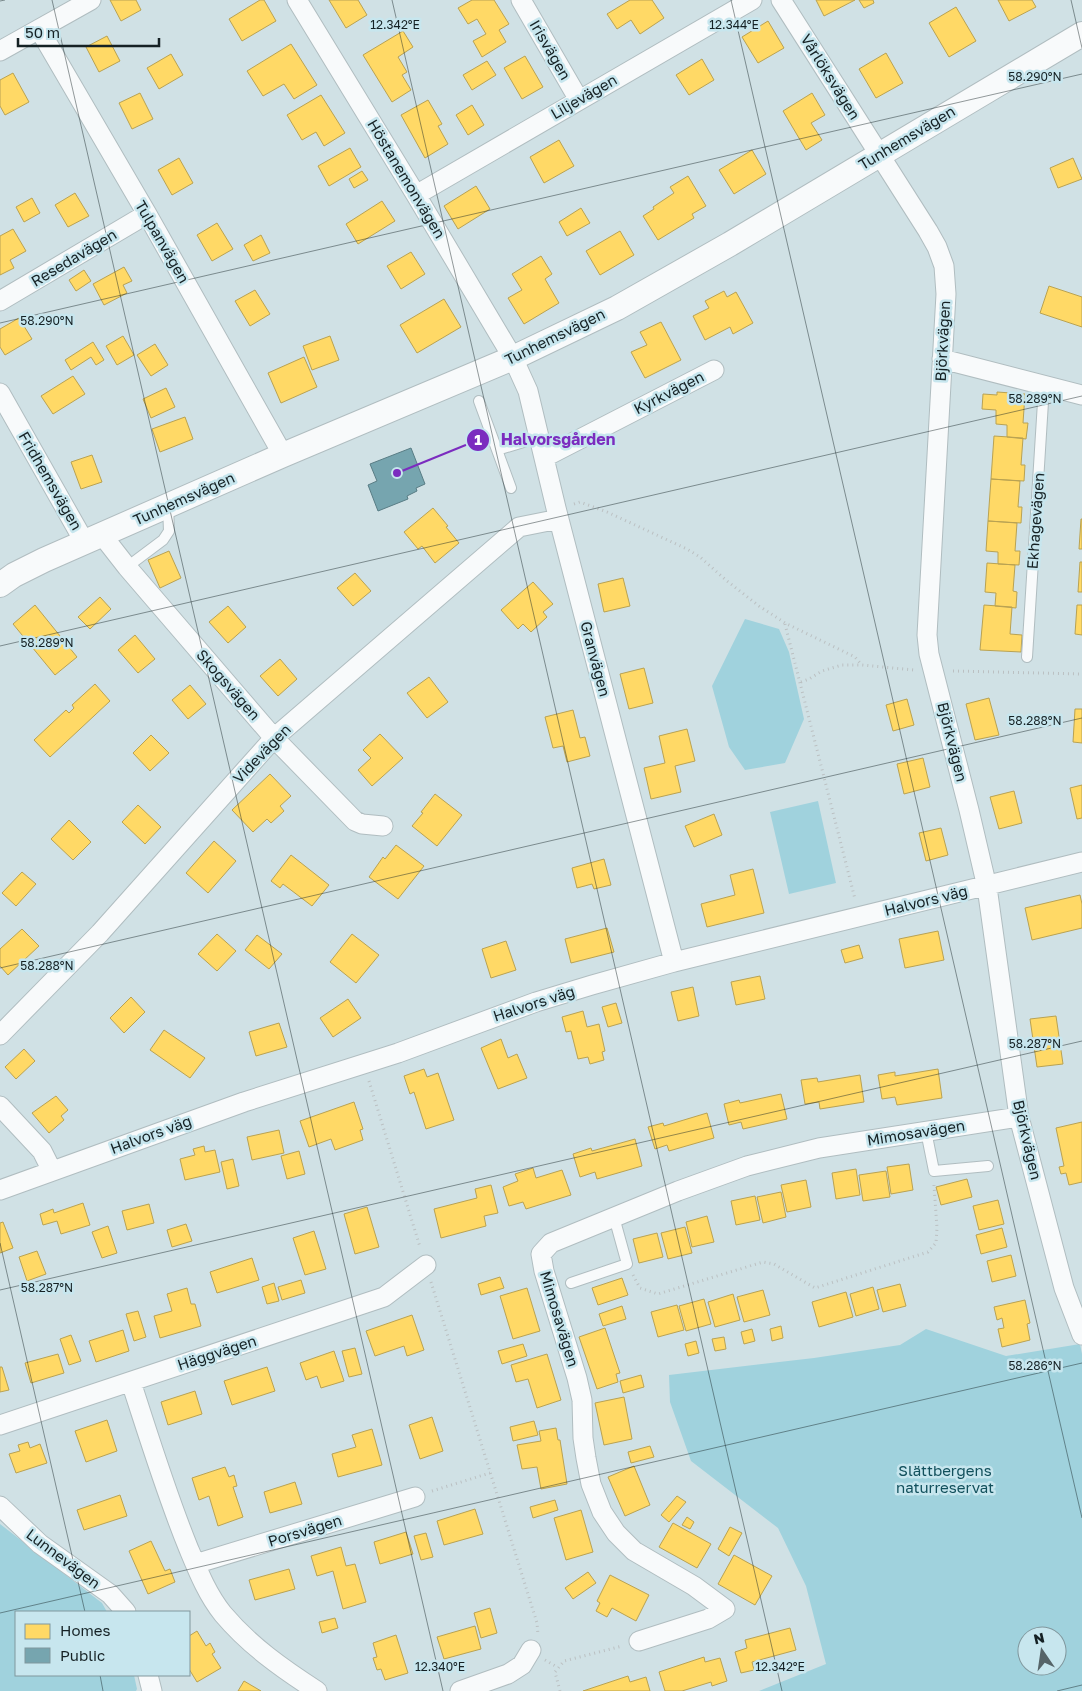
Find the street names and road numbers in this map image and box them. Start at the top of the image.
street label: Irisvägen [527,16,575,83]
street label: Vårlöksvägen [797,30,864,123]
street label: Liljevägen [547,70,620,122]
street label: Tunhemsvägen [855,101,958,173]
street label: Höstanemonvägen [364,116,450,241]
street label: Tulpanvägen [132,197,194,286]
street label: Resedavägen [27,225,119,290]
street label: Björkvägen [931,300,953,382]
street label: Tunhemsvägen [502,304,608,368]
street label: Kyrkvägen [630,367,707,417]
street label: Fridhemsvägen [15,428,86,533]
street label: Tunhemsvägen [130,468,237,529]
street label: Ekhagevägen [1023,472,1047,570]
street label: Granvägen [577,619,615,698]
street label: Skogsvägen [193,645,264,723]
street label: Björkvägen [934,700,972,783]
street label: Videvägen [229,720,294,787]
street label: Halvors väg [882,881,969,919]
street label: Halvors väg [491,981,577,1025]
street label: Björkvägen [1010,1098,1046,1181]
street label: Halvors väg [108,1111,194,1157]
street label: Mimosavägen [866,1115,966,1149]
street label: Mimosavägen [537,1269,583,1369]
street label: Häggvägen [175,1331,258,1373]
street label: Porsvägen [266,1510,344,1550]
street label: Lunnevägen [23,1525,104,1592]

